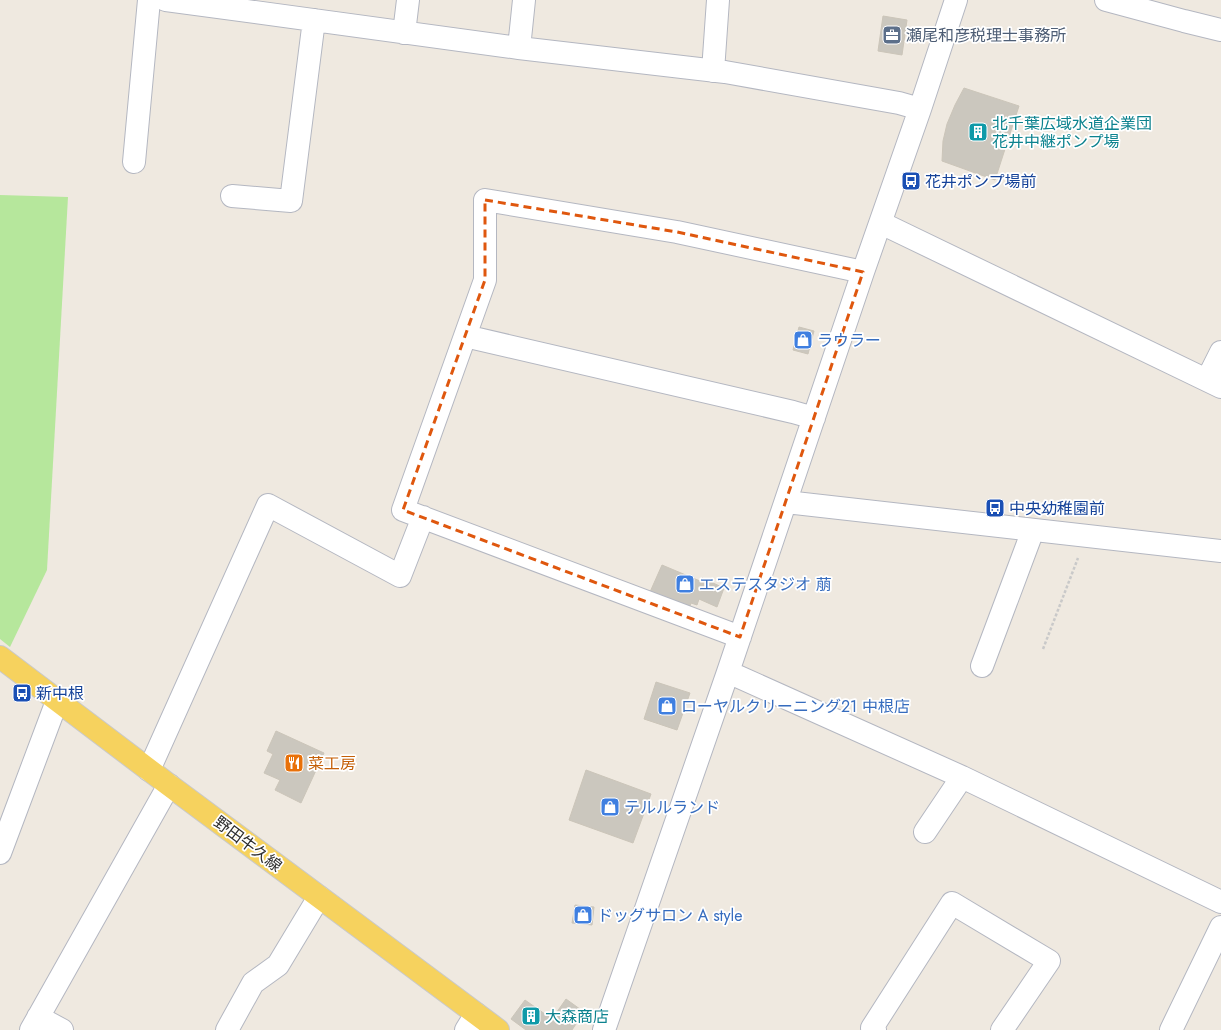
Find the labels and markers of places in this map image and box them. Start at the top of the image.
office icon: 瀬尾和彦税理士事務所 [881,24,903,46]
place label: 瀬尾和彦税理士事務所 [906,24,1066,47]
place label: 北千葉広域水道企業団 花井中継ポンプ場 [992,112,1152,153]
building icon: 北千葉広域水道企業団 花井中継ポンプ場 [967,121,989,143]
bus stop icon: 花井ポンプ場前 [900,170,922,192]
place label: 花井ポンプ場前 [925,170,1037,193]
shop icon: ラウラー [792,329,814,351]
place label: ラウラー [817,329,881,352]
bus stop icon: 中央幼稚園前 [984,497,1006,519]
place label: 中央幼稚園前 [1009,497,1105,520]
shop icon: エステスタジオ 萠 [674,573,696,595]
place label: エステスタジオ 萠 [699,573,832,596]
bus stop icon: 新中根 [11,682,33,704]
place label: 新中根 [36,682,84,705]
shop icon: ローヤルクリーニング21 中根店 [656,695,678,717]
place label: ローヤルクリーニング21 中根店 [681,695,910,718]
restaurant icon: 菜工房 [283,752,305,774]
place label: 菜工房 [308,752,356,775]
shop icon: テルルランド [599,796,621,818]
place label: テルルランド [624,796,720,819]
shop icon: ドッグサロン A style [572,904,594,926]
place label: ドッグサロン A style [597,904,742,927]
building icon: 大森商店 [520,1005,542,1027]
place label: 大森商店 [545,1005,609,1028]

